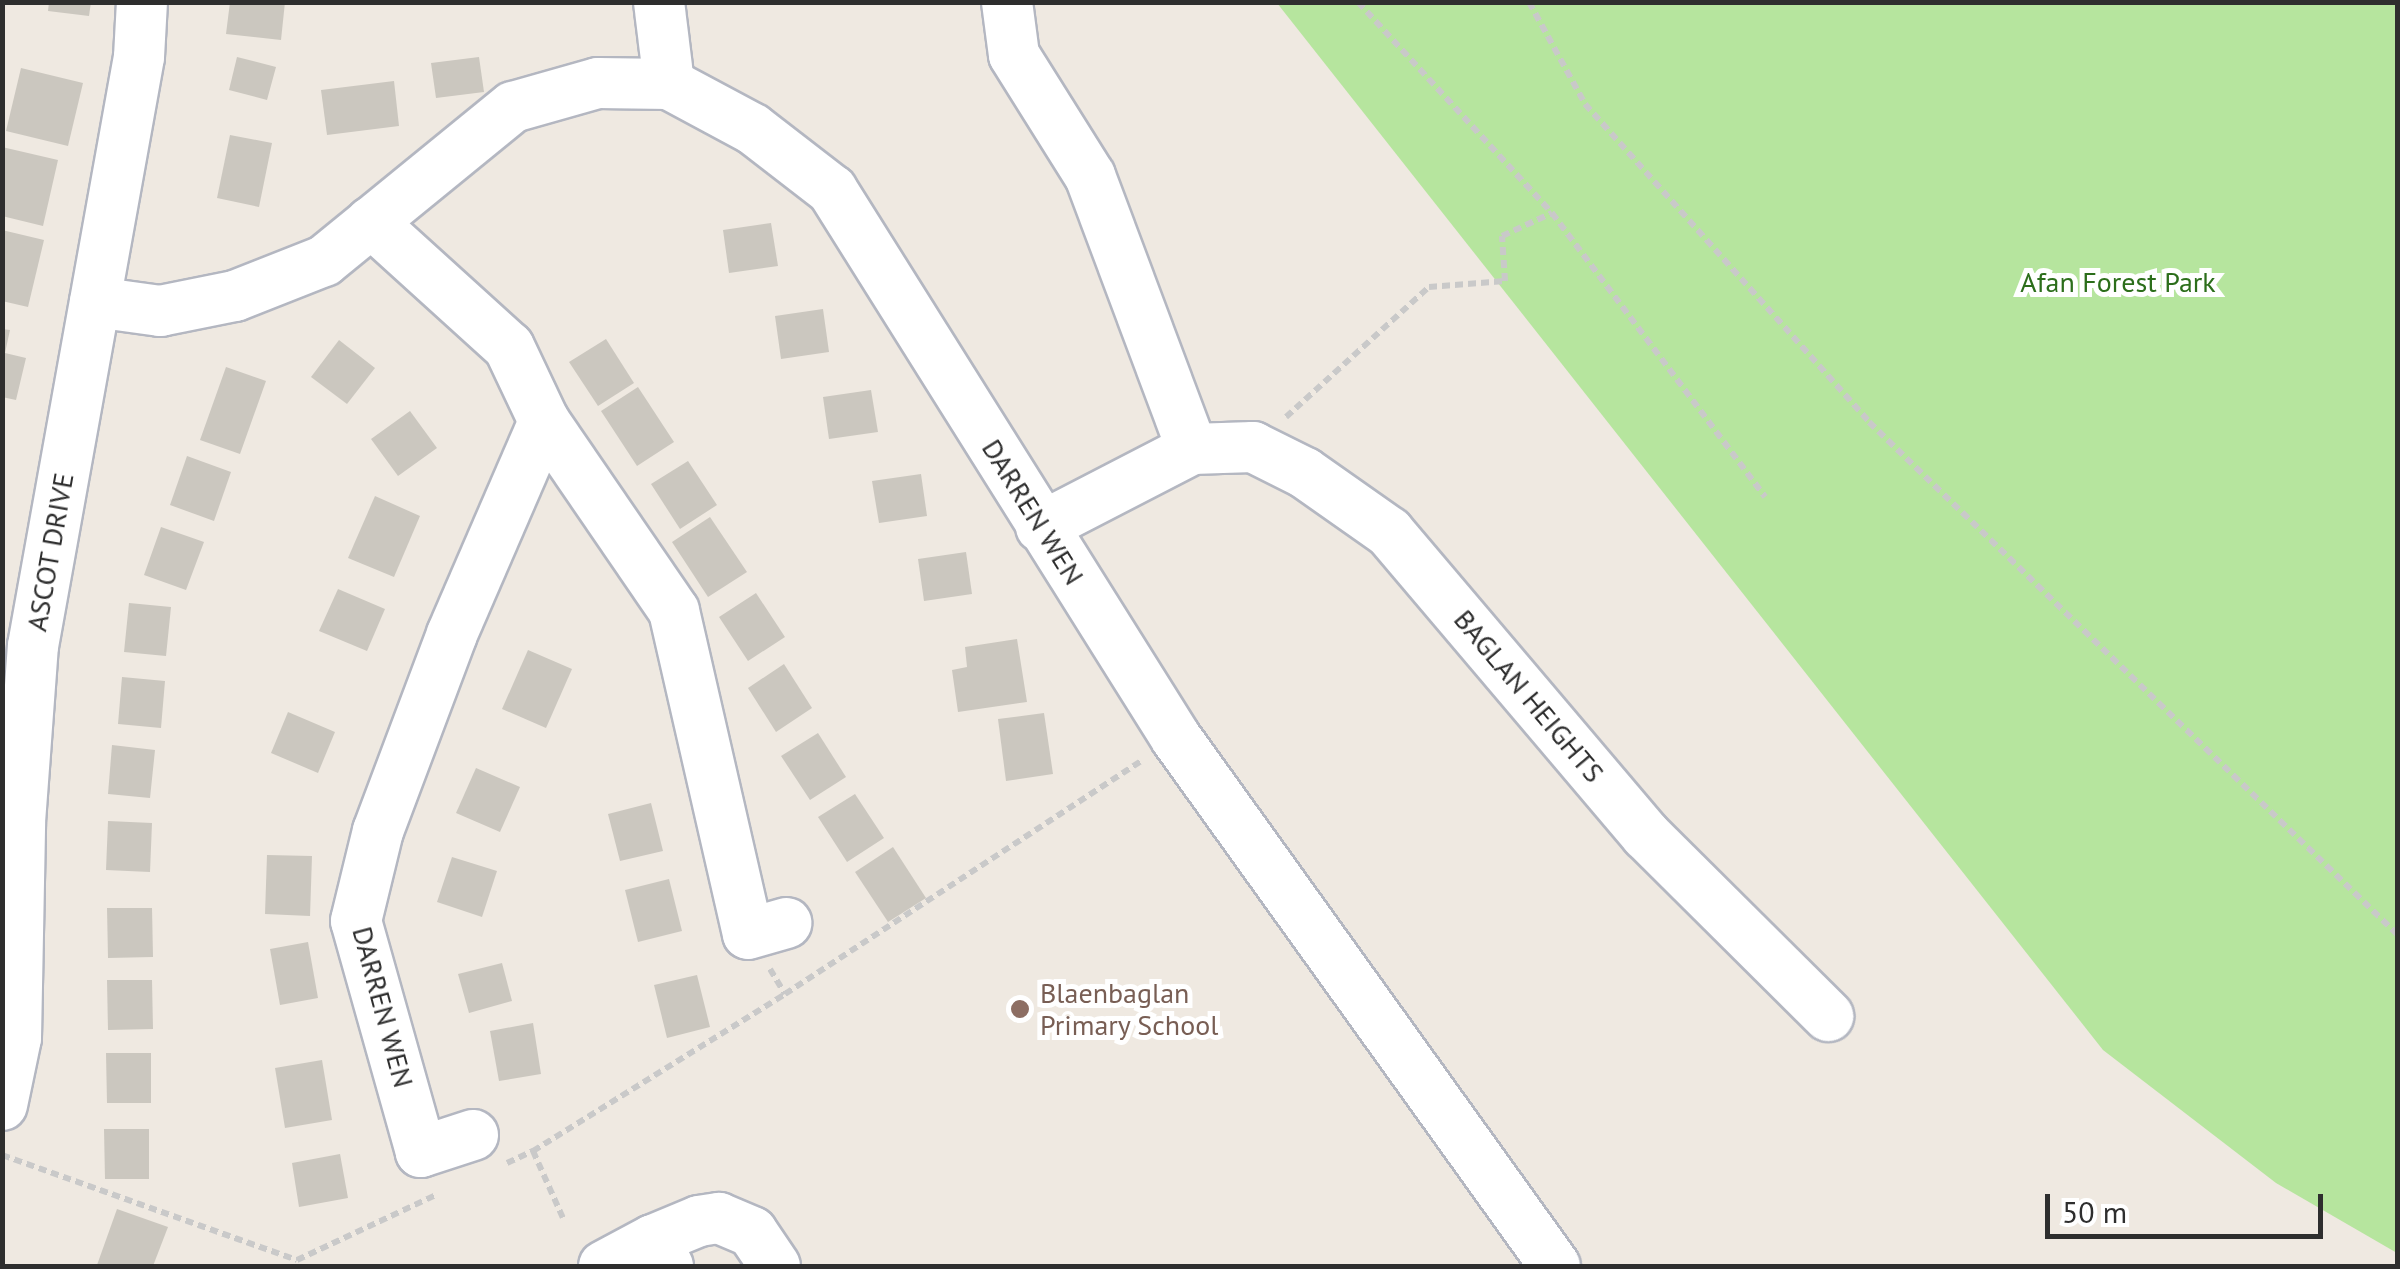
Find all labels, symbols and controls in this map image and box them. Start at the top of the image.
park label: Afan Forest Park [2020,265,2216,299]
street label: DARREN WEN [975,433,1091,591]
street label: ASCOT DRIVE [19,470,81,634]
street label: BAGLAN HEIGHTS [1447,603,1611,789]
street label: DARREN WEN [345,923,421,1091]
place label: Blaenbaglan Primary School [1040,976,1219,1042]
marker: Blaenbaglan Primary School [1009,998,1031,1020]
scale bar [2050,1174,2328,1236]
text: 50 m [2062,1192,2127,1231]

